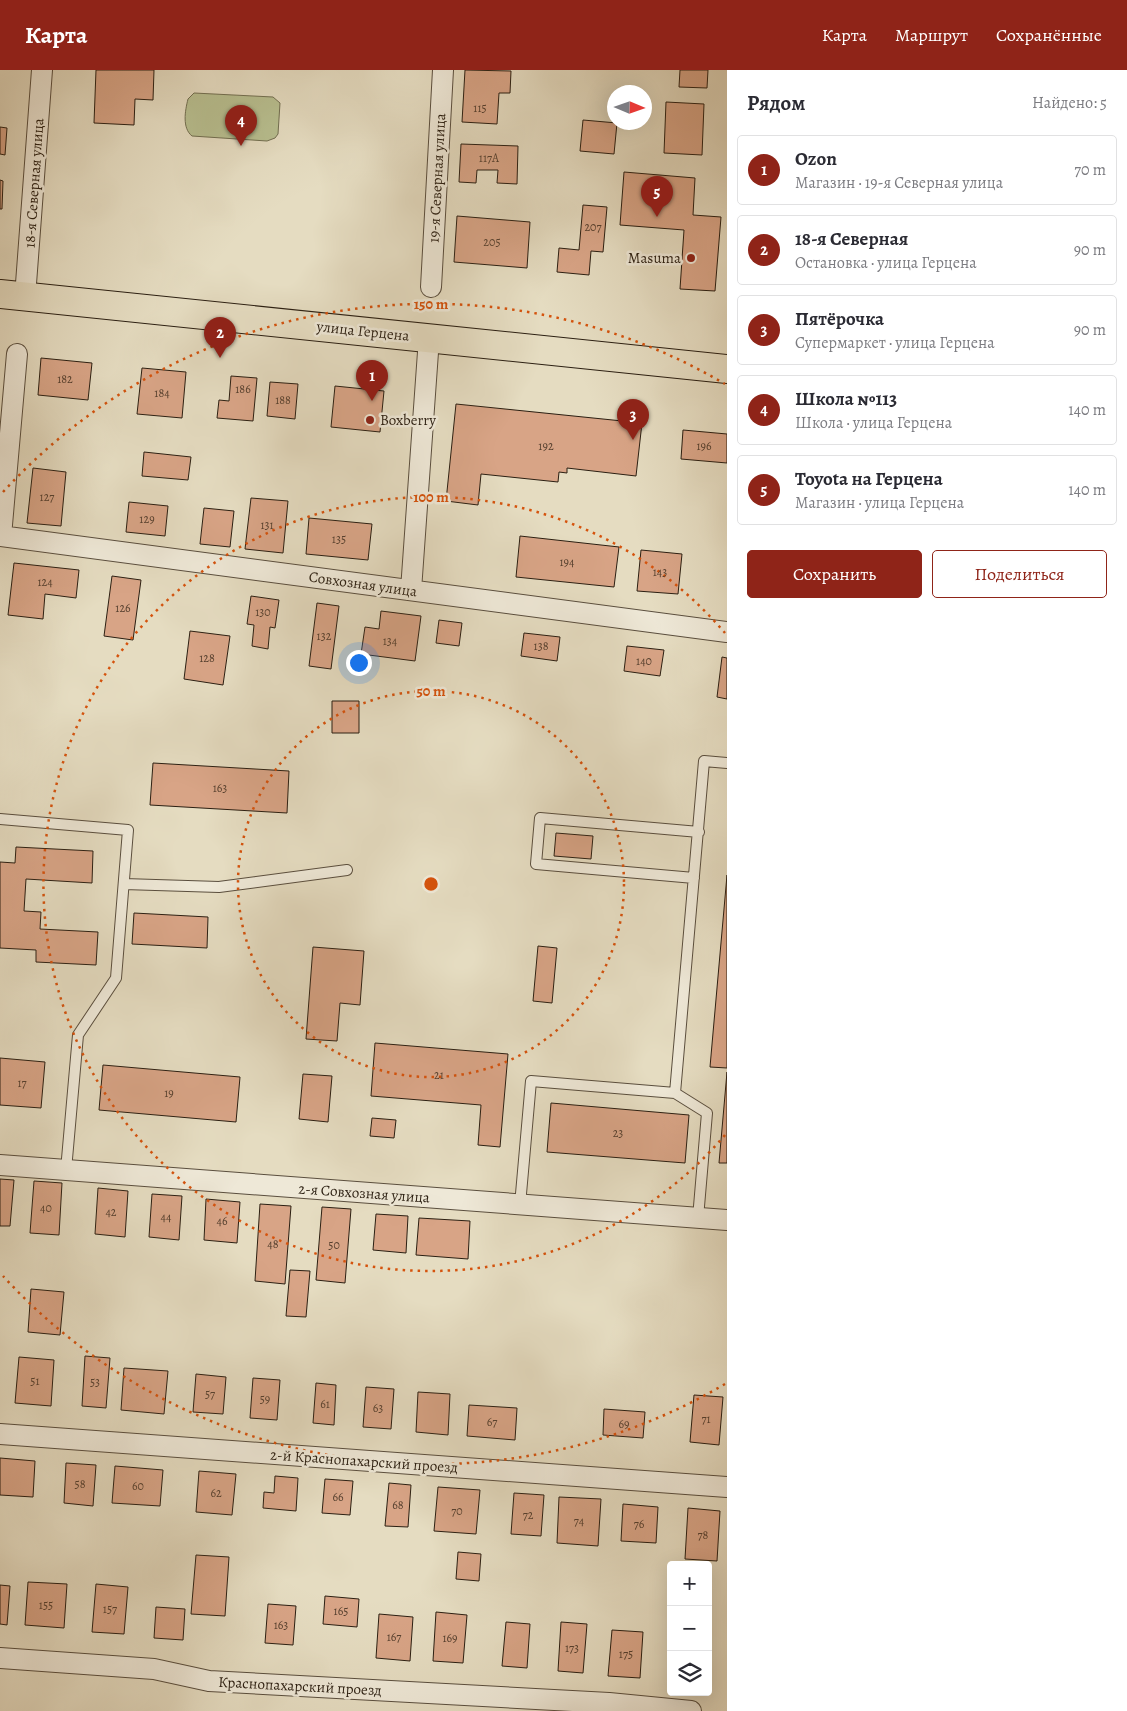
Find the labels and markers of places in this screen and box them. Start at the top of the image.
pin: 4 [225,105,257,146]
pin: 5 [641,176,673,217]
place label: Masuma [628,248,681,268]
marker: Masuma [685,252,697,264]
pin: 2 [204,317,236,358]
pin: 1 [356,360,388,401]
pin: 3 [617,399,649,440]
place label: Boxberry [380,410,436,430]
marker: Boxberry [364,414,376,426]
centre of rings [422,875,440,893]

